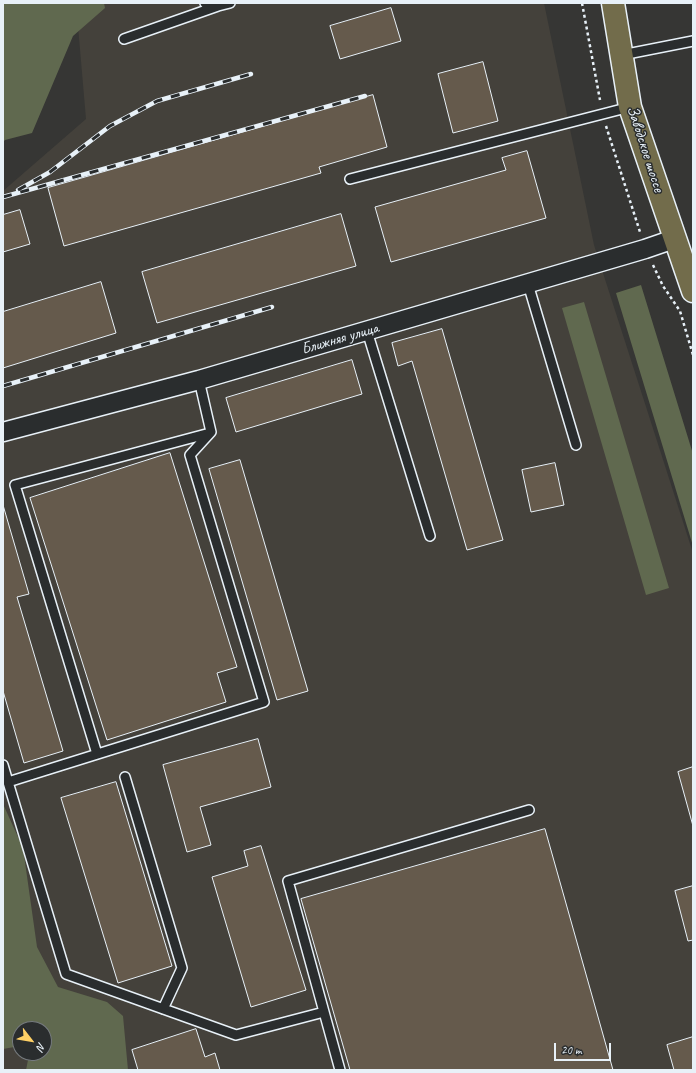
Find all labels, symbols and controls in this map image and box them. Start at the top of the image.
street label: Заводское шоссе [622,103,668,195]
street label: Ближняя улица [299,319,381,359]
north arrow [12,1021,52,1061]
scale bar [556,1035,613,1061]
text: N [34,1040,49,1053]
text: 20 m [561,1042,581,1058]

